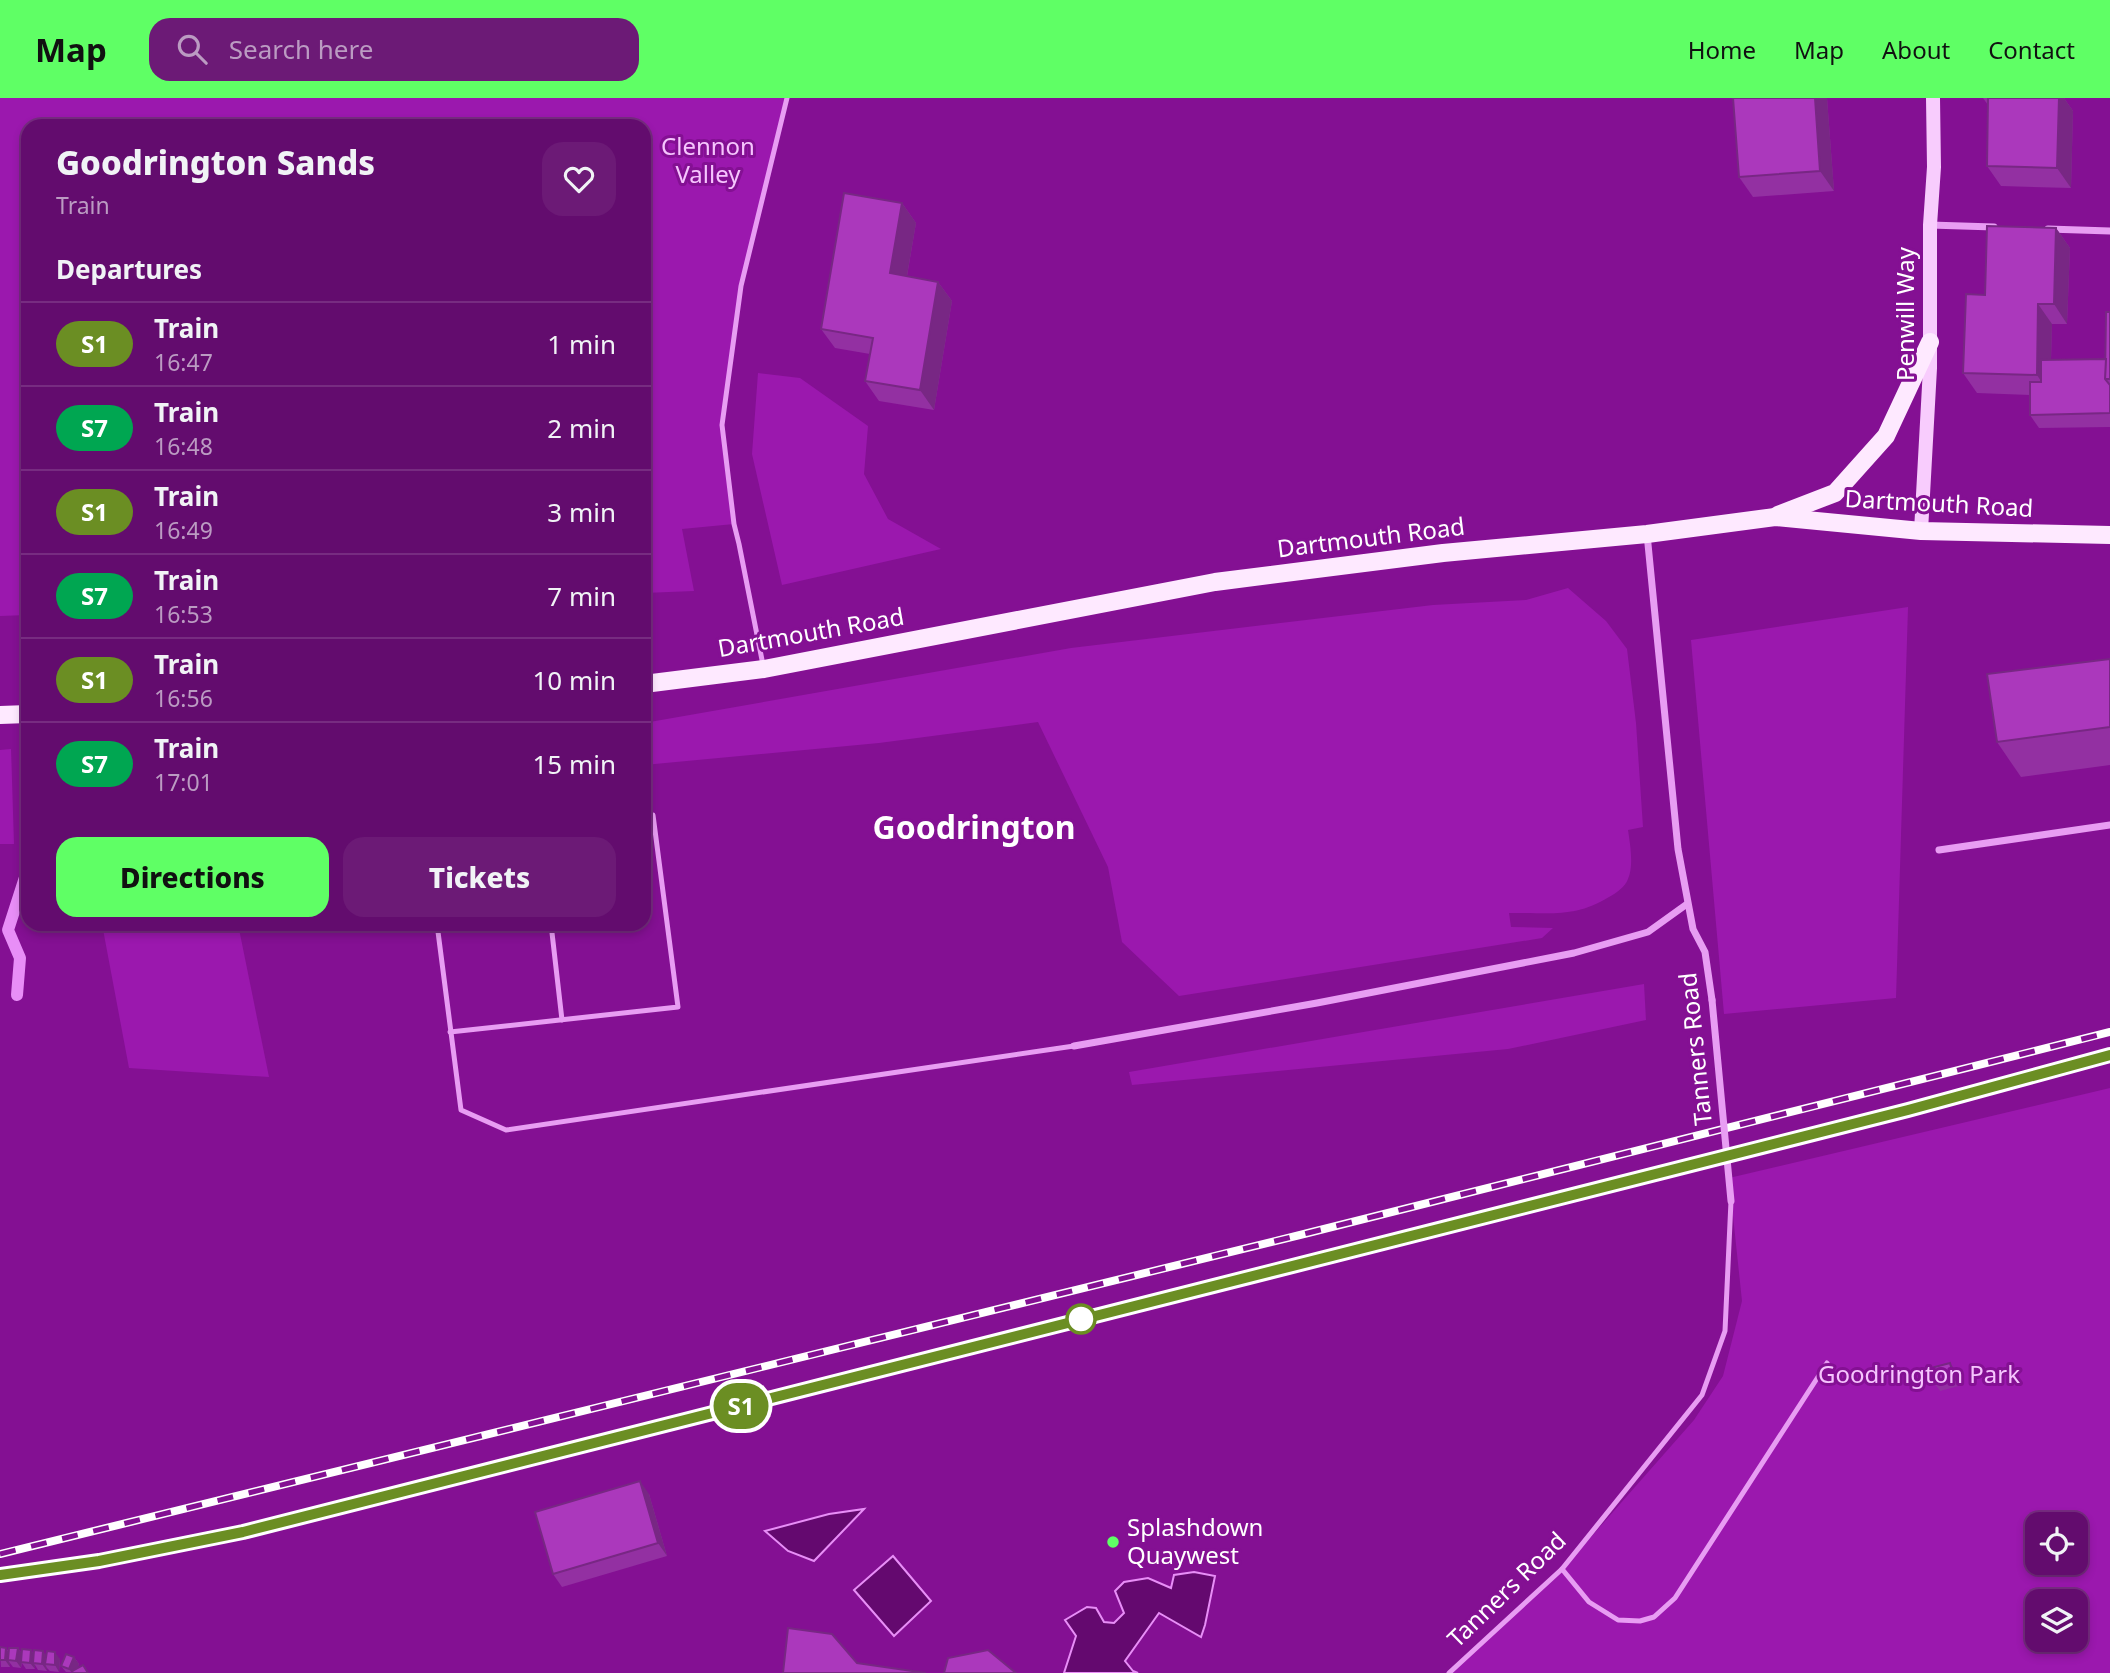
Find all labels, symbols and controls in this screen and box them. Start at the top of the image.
search box [149,18,639,81]
text: Map [35,27,107,72]
icon: search [173,30,211,68]
text: Search here [229,31,373,67]
text: Home [1688,33,1756,66]
text: Map [1794,33,1844,66]
text: About [1882,33,1950,66]
text: Contact [1988,33,2075,66]
park label: Clennon Valley [661,129,755,190]
text: Goodrington Sands [56,140,375,185]
button: heart [542,142,616,216]
text: Train [56,189,110,221]
street label: Penwill Way [1888,246,1921,381]
text: Departures [56,251,202,287]
text: Train [154,310,219,346]
text: 1 min [547,326,616,362]
text: S1 [81,327,108,360]
text: 16:47 [154,346,213,378]
text: Train [154,394,219,430]
text: 2 min [547,410,616,446]
text: S7 [81,411,108,444]
text: 16:48 [154,430,213,462]
text: Train [154,478,219,514]
street label: Dartmouth Road [1844,481,2034,524]
text: 3 min [547,494,616,530]
text: S1 [81,495,108,528]
street label: Dartmouth Road [1275,509,1467,564]
text: 16:49 [154,514,213,546]
text: Train [154,562,219,598]
text: 7 min [547,578,616,614]
text: S7 [81,579,108,612]
text: 16:53 [154,598,213,630]
street label: Dartmouth Road [715,599,907,664]
text: Train [154,646,219,682]
text: 10 min [532,662,616,698]
text: S1 [81,663,108,696]
text: 16:56 [154,682,213,714]
text: Train [154,730,219,766]
text: 15 min [532,746,616,782]
text: S7 [81,747,108,780]
text: 17:01 [154,766,213,798]
district label: Goodrington [873,805,1075,848]
button: Directions [56,837,329,917]
button: Tickets [343,837,616,917]
street label: Tanners Road [1670,971,1719,1127]
unlabelled marker [1066,1304,1096,1334]
park label: Goodrington Park [1818,1357,2020,1390]
line badge: S1 [710,1383,772,1429]
text: S1 [728,1389,754,1422]
place label: Splashdown Quaywest [1127,1510,1263,1571]
map controls [2025,1512,2088,1652]
button: locate [2025,1512,2088,1575]
street label: Tanners Road [1439,1524,1573,1654]
marker: Splashdown Quaywest [1105,1534,1121,1550]
button: layers [2025,1589,2088,1652]

